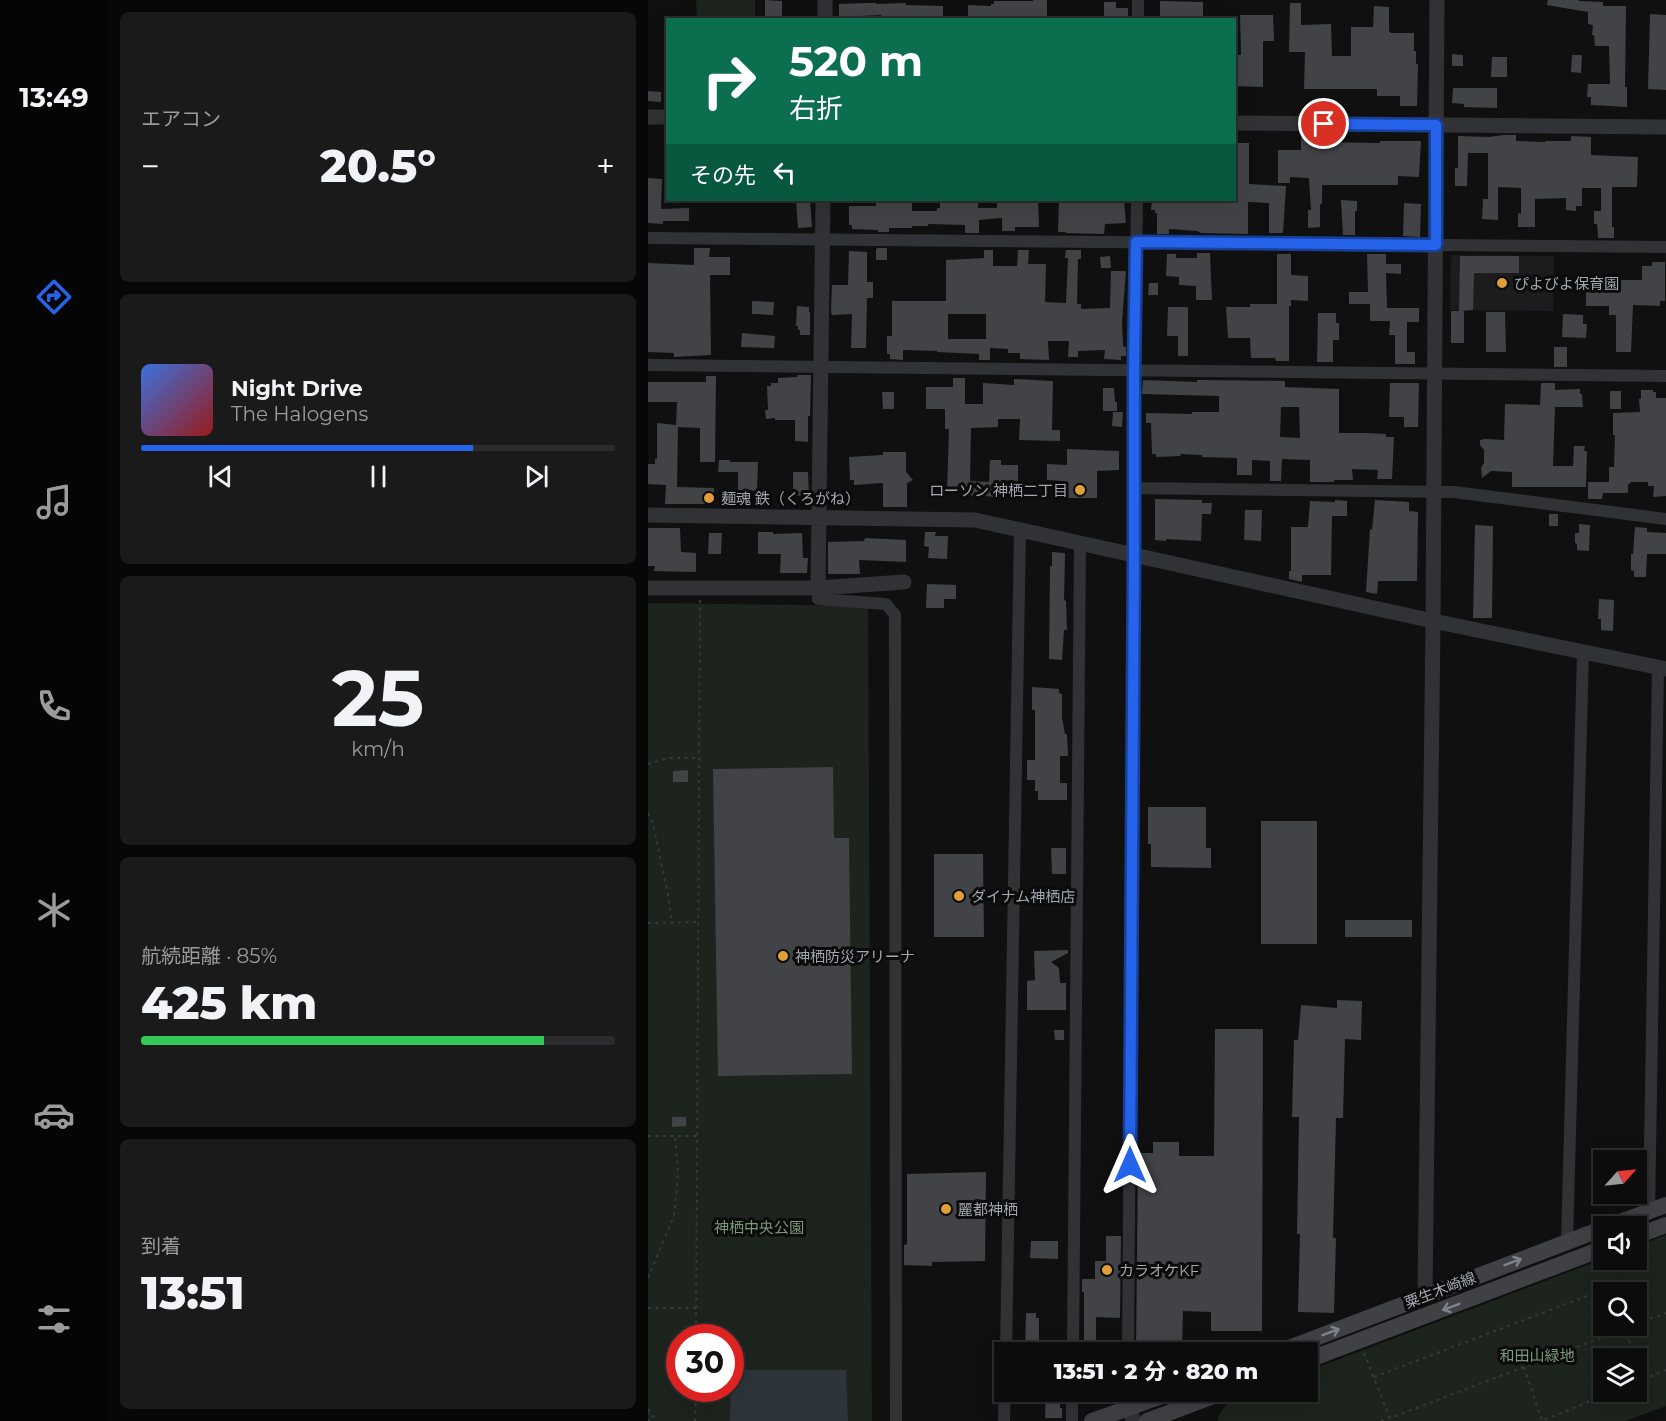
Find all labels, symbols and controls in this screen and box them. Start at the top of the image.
text: 520 m [789,35,923,87]
icon: right [690,42,768,120]
text: 13:49 [19,81,89,114]
text: 右折 [789,92,843,125]
pin [1298,98,1349,149]
text: エアコン [141,107,221,131]
icon: arrive [1307,107,1340,140]
text: 20.5° [320,138,436,193]
text: − [141,146,160,186]
text: + [596,146,615,186]
icon: left [768,156,801,189]
text: その先 [690,162,756,189]
place label: ぴよびよ保育園 [1514,274,1619,293]
icon: directions [33,276,75,318]
marker: ぴよびよ保育園 [1495,276,1509,290]
text: Night Drive [231,375,363,402]
text: The Halogens [231,402,368,426]
icon: previous [204,460,237,493]
icon: pause [362,460,395,493]
icon: next [520,460,553,493]
icon: music [33,481,75,523]
place label: ローソン 神栖二丁目 [929,481,1068,500]
marker: ローソン 神栖二丁目 [1073,483,1087,497]
place label: 麺魂 鉄（くろがね） [721,489,860,508]
marker: 麺魂 鉄（くろがね） [702,491,716,505]
text: 25 [332,650,424,746]
icon: phone [33,685,75,727]
text: km/h [351,737,405,761]
place label: ダイナム神栖店 [971,887,1075,906]
icon: climate [33,889,75,931]
marker: ダイナム神栖店 [952,889,966,903]
text: 航続距離 · 85% [141,944,277,968]
place label: 神栖防災アリーナ [795,947,915,966]
marker: 神栖防災アリーナ [776,949,790,963]
text: 425 km [141,975,317,1030]
icon: car [33,1094,75,1136]
position arrow [1098,1133,1162,1197]
north arrow [1593,1150,1647,1204]
map controls [1593,1150,1647,1402]
place label: 麗都神栖 [958,1200,1018,1219]
marker: 麗都神栖 [939,1202,953,1216]
button: sound [1593,1216,1647,1270]
park label: 神栖中央公園 [714,1218,804,1237]
text: 到着 [141,1234,181,1258]
one-way arrow [1503,1256,1522,1267]
place label: カラオケKF [1119,1261,1199,1280]
marker: カラオケKF [1100,1263,1114,1277]
text: 13:51 [141,1265,245,1320]
street label: 粟生木崎線 [1402,1268,1478,1312]
button: search [1593,1282,1647,1336]
icon: filters [33,1298,75,1340]
one-way arrow [1442,1302,1461,1313]
speed limit sign: 30 [666,1324,744,1402]
one-way arrow [1321,1326,1339,1337]
park label: 和田山緑地 [1499,1346,1575,1365]
button: layers [1593,1348,1647,1402]
text: 13:51 · 2 分 · 820 m [1054,1358,1258,1385]

